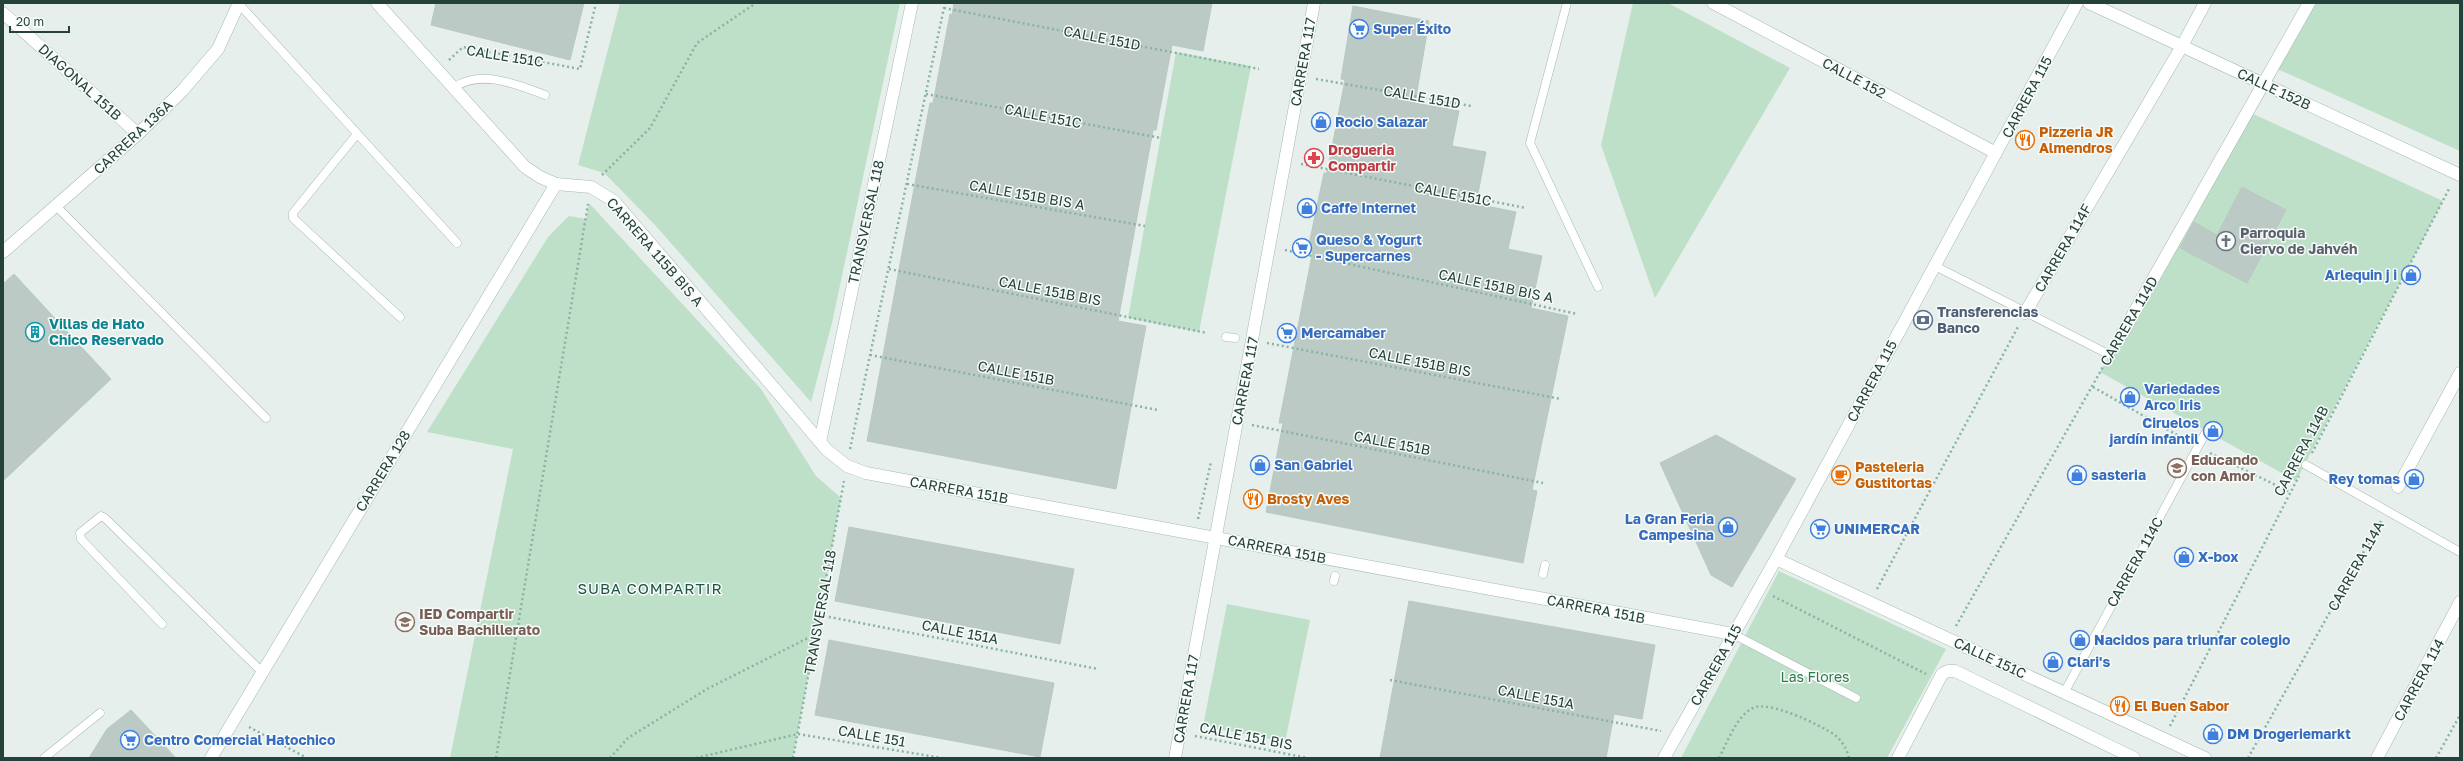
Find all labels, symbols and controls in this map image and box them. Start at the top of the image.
scale bar [10,8,69,34]
text: 20 m [16,14,44,29]
street label: CARRERA 117 [1286,16,1319,108]
supermarket icon: Super Éxito [1348,18,1370,40]
place label: Super Éxito [1373,20,1451,37]
street label: CALLE 151D [1062,22,1142,53]
street label: DIAGONAL 151B [35,40,125,123]
street label: CALLE 151C [465,41,545,70]
street label: CARRERA 115 [1998,53,2055,141]
street label: CALLE 152 [1819,54,1889,101]
street label: CALLE 152B [2235,64,2314,113]
street label: CALLE 151D [1382,81,1462,112]
street label: CARRERA 136A [90,95,176,177]
street label: CALLE 151C [1003,100,1083,131]
shop icon: Rocio Salazar [1310,111,1332,133]
place label: Rocio Salazar [1335,113,1428,130]
place label: Pizzeria JR Almendros [2039,123,2114,156]
restaurant icon: Pizzeria JR Almendros [2014,129,2036,151]
place label: Drogueria Compartir [1328,141,1396,174]
pharmacy icon: Drogueria Compartir [1303,147,1325,169]
street label: TRANSVERSAL 118 [844,158,887,285]
street label: CALLE 151B BIS A [968,176,1087,213]
street label: CALLE 151C [1413,178,1493,209]
street label: CARRERA 115B BIS A [603,194,708,310]
shop icon: Caffe Internet [1296,197,1318,219]
place label: Caffe Internet [1321,199,1416,216]
street label: CARRERA 114F [2030,201,2095,295]
place label: Parroquia Ciervo de Jahvéh [2240,224,2357,257]
church icon: Parroquia Ciervo de Jahvéh [2215,230,2237,252]
place label: Queso & Yogurt - Supercarnes [1316,231,1422,264]
supermarket icon: Queso & Yogurt - Supercarnes [1291,237,1313,259]
shop icon: Arlequin j i [2400,264,2422,286]
street label: CALLE 151B BIS A [1437,265,1556,306]
place label: Arlequin j i [2325,266,2397,283]
street label: CALLE 151B BIS [997,272,1103,309]
street label: CARRERA 114D [2096,273,2161,369]
place label: Transferencias Banco [1937,303,2039,336]
bank icon: Transferencias Banco [1912,309,1934,331]
place label: Villas de Hato Chico Reservado [49,315,164,348]
building icon: Villas de Hato Chico Reservado [24,321,46,343]
supermarket icon: Mercamaber [1276,322,1298,344]
place label: Mercamaber [1301,324,1386,341]
street label: CARRERA 117 [1228,335,1261,427]
street label: CARRERA 115 [1843,337,1900,425]
street label: CALLE 151B BIS [1367,343,1473,380]
street label: CALLE 151B [976,357,1056,388]
place label: Variedades Arco Iris [2144,380,2220,413]
shop icon: Variedades Arco Iris [2119,386,2141,408]
street label: CARRERA 114B [2270,403,2332,499]
place label: Ciruelos jardín infantil [2109,414,2199,447]
shop icon: Ciruelos jardín infantil [2202,420,2224,442]
street label: CARRERA 128 [352,427,414,515]
street label: CALLE 151B [1352,427,1432,458]
place label: Educando con Amor [2191,451,2258,484]
shop icon: San Gabriel [1249,454,1271,476]
place label: San Gabriel [1274,456,1353,473]
school or university icon: Educando con Amor [2166,457,2188,479]
place label: Pasteleria Gustitortas [1855,458,1932,491]
cafe icon: Pasteleria Gustitortas [1830,464,1852,486]
shop icon: sasteria [2066,464,2088,486]
place label: sasteria [2091,466,2146,483]
shop icon: Rey tomas [2403,468,2425,490]
place label: Rey tomas [2328,470,2400,487]
street label: CARRERA 151B [909,472,1010,507]
restaurant icon: Brosty Aves [1242,488,1264,510]
place label: Brosty Aves [1267,490,1349,507]
place label: La Gran Feria Campesina [1625,510,1714,543]
street label: CARRERA 114C [2103,514,2166,610]
shop icon: La Gran Feria Campesina [1717,516,1739,538]
street label: CARRERA 114A [2324,517,2388,614]
supermarket icon: UNIMERCAR [1809,518,1831,540]
place label: UNIMERCAR [1834,520,1920,537]
street label: CARRERA 151B [1227,531,1328,566]
shop icon: X-box [2173,546,2195,568]
street label: TRANSVERSAL 118 [800,548,839,676]
place label: X-box [2198,548,2238,565]
district label: SUBA COMPARTIR [577,579,723,597]
street label: CARRERA 151B [1546,591,1647,626]
place label: IED Compartir Suba Bachillerato [419,605,540,638]
school or university icon: IED Compartir Suba Bachillerato [394,611,416,633]
street label: CALLE 151A [920,616,1000,647]
street label: CARRERA 115 [1686,621,1745,708]
shop icon: Nacidos para triunfar colegio [2069,629,2091,651]
place label: Nacidos para triunfar colegio [2094,631,2290,648]
street label: CALLE 151C [1951,633,2029,682]
street label: CARRERA 114 [2390,636,2447,724]
shop icon: Clari's [2042,651,2064,673]
street label: CARRERA 117 [1169,653,1202,745]
place label: Clari's [2067,653,2110,670]
park label: Las Flores [1781,668,1849,685]
street label: CALLE 151A [1496,681,1576,712]
restaurant icon: El Buen Sabor [2109,695,2131,717]
place label: El Buen Sabor [2134,697,2230,714]
street label: CALLE 151 BIS [1198,718,1294,753]
street label: CALLE 151 [837,721,907,750]
shop icon: DM Drogeriemarkt [2202,723,2224,745]
place label: DM Drogeriemarkt [2227,725,2351,742]
supermarket icon: Centro Comercial Hatochico [119,729,141,751]
place label: Centro Comercial Hatochico [144,731,335,748]

